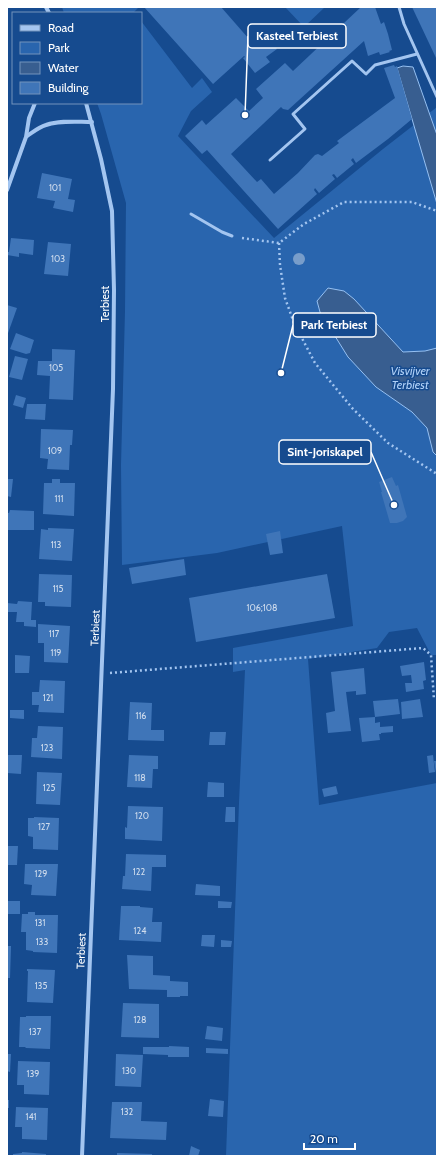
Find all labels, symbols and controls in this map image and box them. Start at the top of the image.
legend [12,12,142,104]
text: Road [48,20,74,35]
callout: Kasteel Terbiest [248,24,346,48]
text: Kasteel Terbiest [256,28,338,43]
text: Park [48,40,70,55]
text: Water [48,60,79,75]
text: Building [48,80,90,95]
house number: 101 [49,182,61,193]
house number: 103 [51,253,65,264]
street label: Terbiest [98,285,112,322]
callout: Park Terbiest [293,313,376,337]
text: Park Terbiest [301,317,367,332]
house number: 105 [49,362,63,373]
water label: Visvijver Terbiest [390,363,431,392]
callout: Sint-Joriskapel [279,440,371,464]
text: Sint-Joriskapel [287,444,363,459]
house number: 109 [48,445,62,456]
house number: 111 [55,493,63,504]
house number: 113 [51,539,61,550]
house number: 115 [53,583,63,594]
house number: 106;108 [247,602,277,613]
street label: Terbiest [87,609,103,646]
house number: 117 [49,628,60,639]
house number: 119 [51,647,61,658]
house number: 121 [43,692,53,703]
house number: 116 [136,710,146,721]
house number: 123 [41,742,53,753]
house number: 118 [134,772,146,783]
house number: 125 [43,782,55,793]
house number: 120 [135,810,149,821]
house number: 127 [38,821,51,832]
house number: 122 [133,866,145,877]
house number: 129 [35,868,47,879]
house number: 131 [35,917,45,928]
house number: 124 [134,925,146,936]
street label: Terbiest [73,932,89,969]
house number: 133 [36,936,48,947]
house number: 135 [35,980,47,991]
house number: 128 [133,1014,147,1025]
house number: 137 [29,1026,42,1037]
house number: 130 [122,1065,136,1076]
house number: 139 [27,1068,39,1079]
house number: 132 [121,1106,134,1117]
house number: 141 [25,1111,37,1122]
scale bar [304,1125,355,1151]
text: 20 m [310,1131,338,1146]

